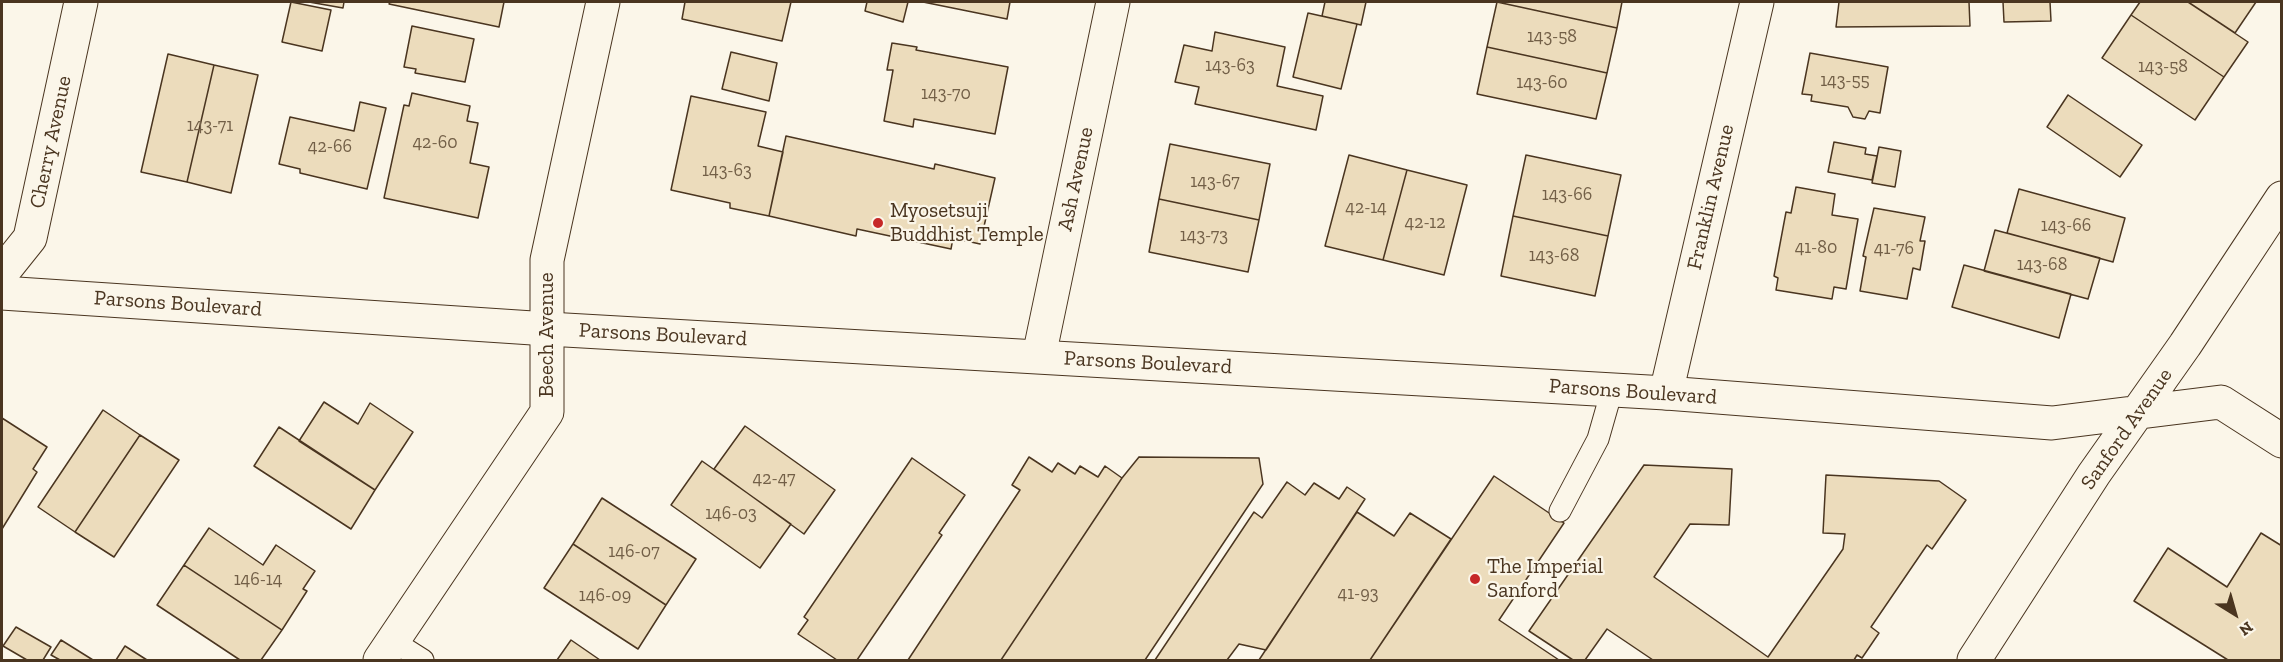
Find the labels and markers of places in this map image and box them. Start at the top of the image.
place label: Myosetsuji Buddhist Temple [890,198,1044,248]
marker: Myosetsuji Buddhist Temple [871,216,885,230]
place label: The Imperial Sanford [1487,554,1603,604]
marker: The Imperial Sanford [1468,572,1482,586]

